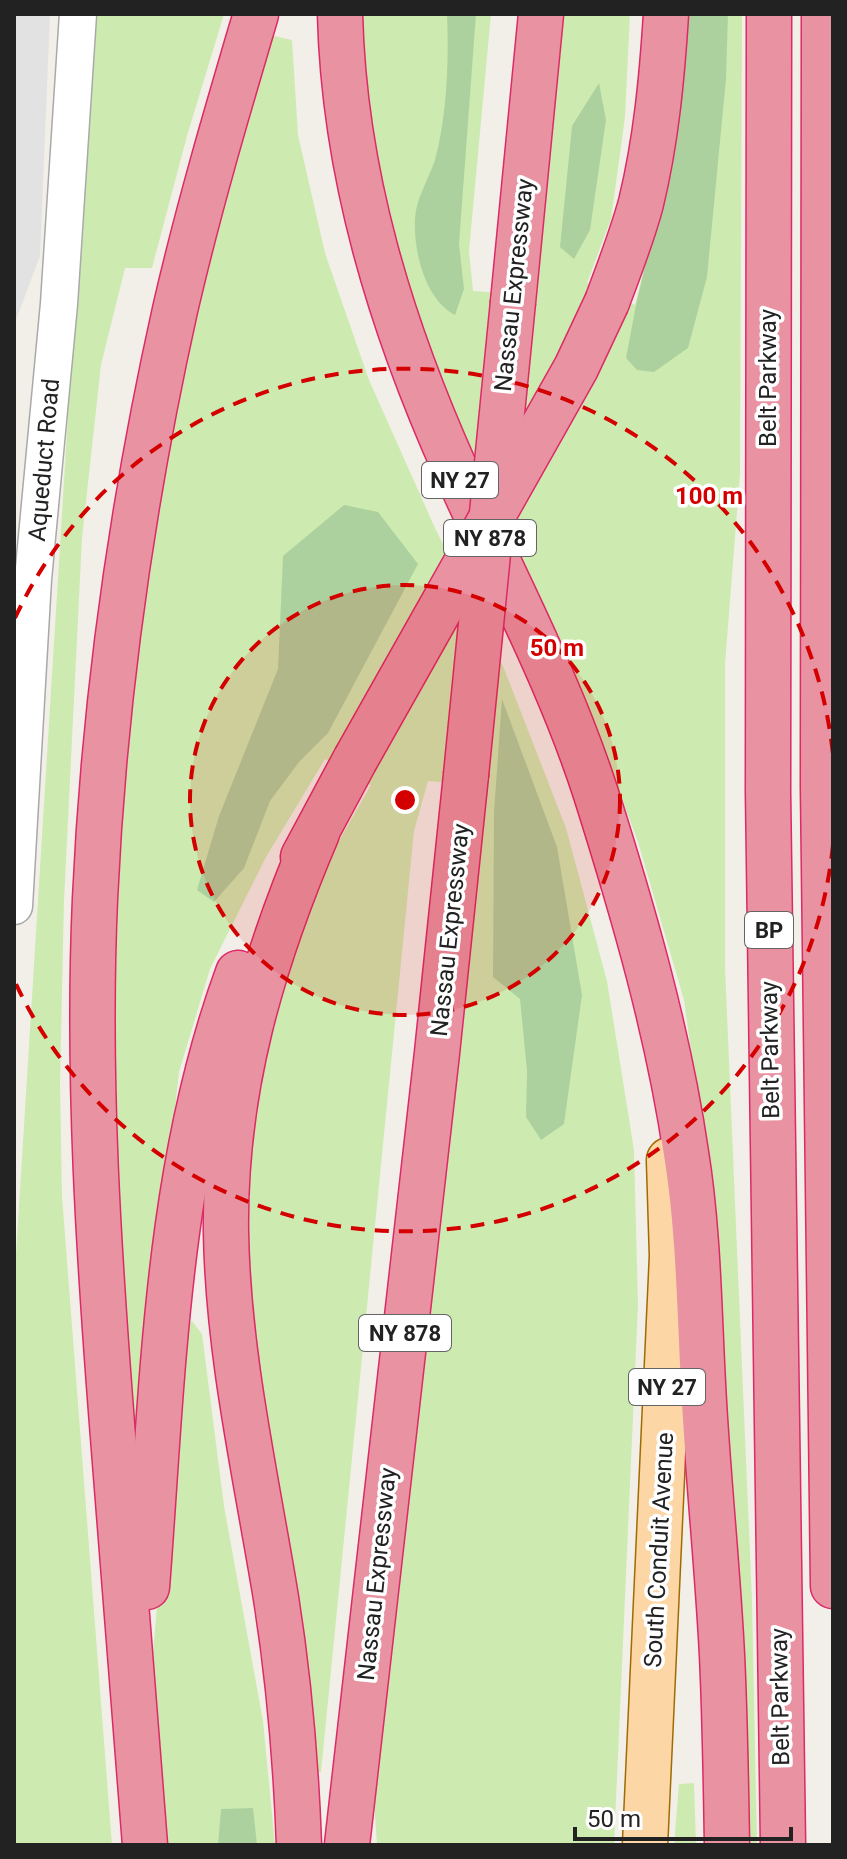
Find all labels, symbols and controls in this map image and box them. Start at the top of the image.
street label: Nassau Expressway [489,177,539,393]
street label: Belt Parkway [754,308,782,447]
street label: Aqueduct Road [23,377,65,543]
road number: NY 27 [422,462,498,498]
text: 100 m [675,482,743,510]
road number: NY 878 [444,520,536,556]
text: 50 m [530,634,584,662]
centre of rings [391,786,419,814]
street label: Nassau Expressway [425,822,475,1038]
road number: BP [745,912,793,948]
street label: Belt Parkway [755,980,785,1119]
road number: NY 878 [359,1315,451,1351]
road number: NY 27 [629,1369,705,1405]
street label: South Conduit Avenue [639,1432,679,1668]
street label: Nassau Expressway [352,1466,402,1682]
street label: Belt Parkway [765,1627,795,1766]
scale bar [575,1791,791,1841]
text: 50 m [587,1805,641,1833]

